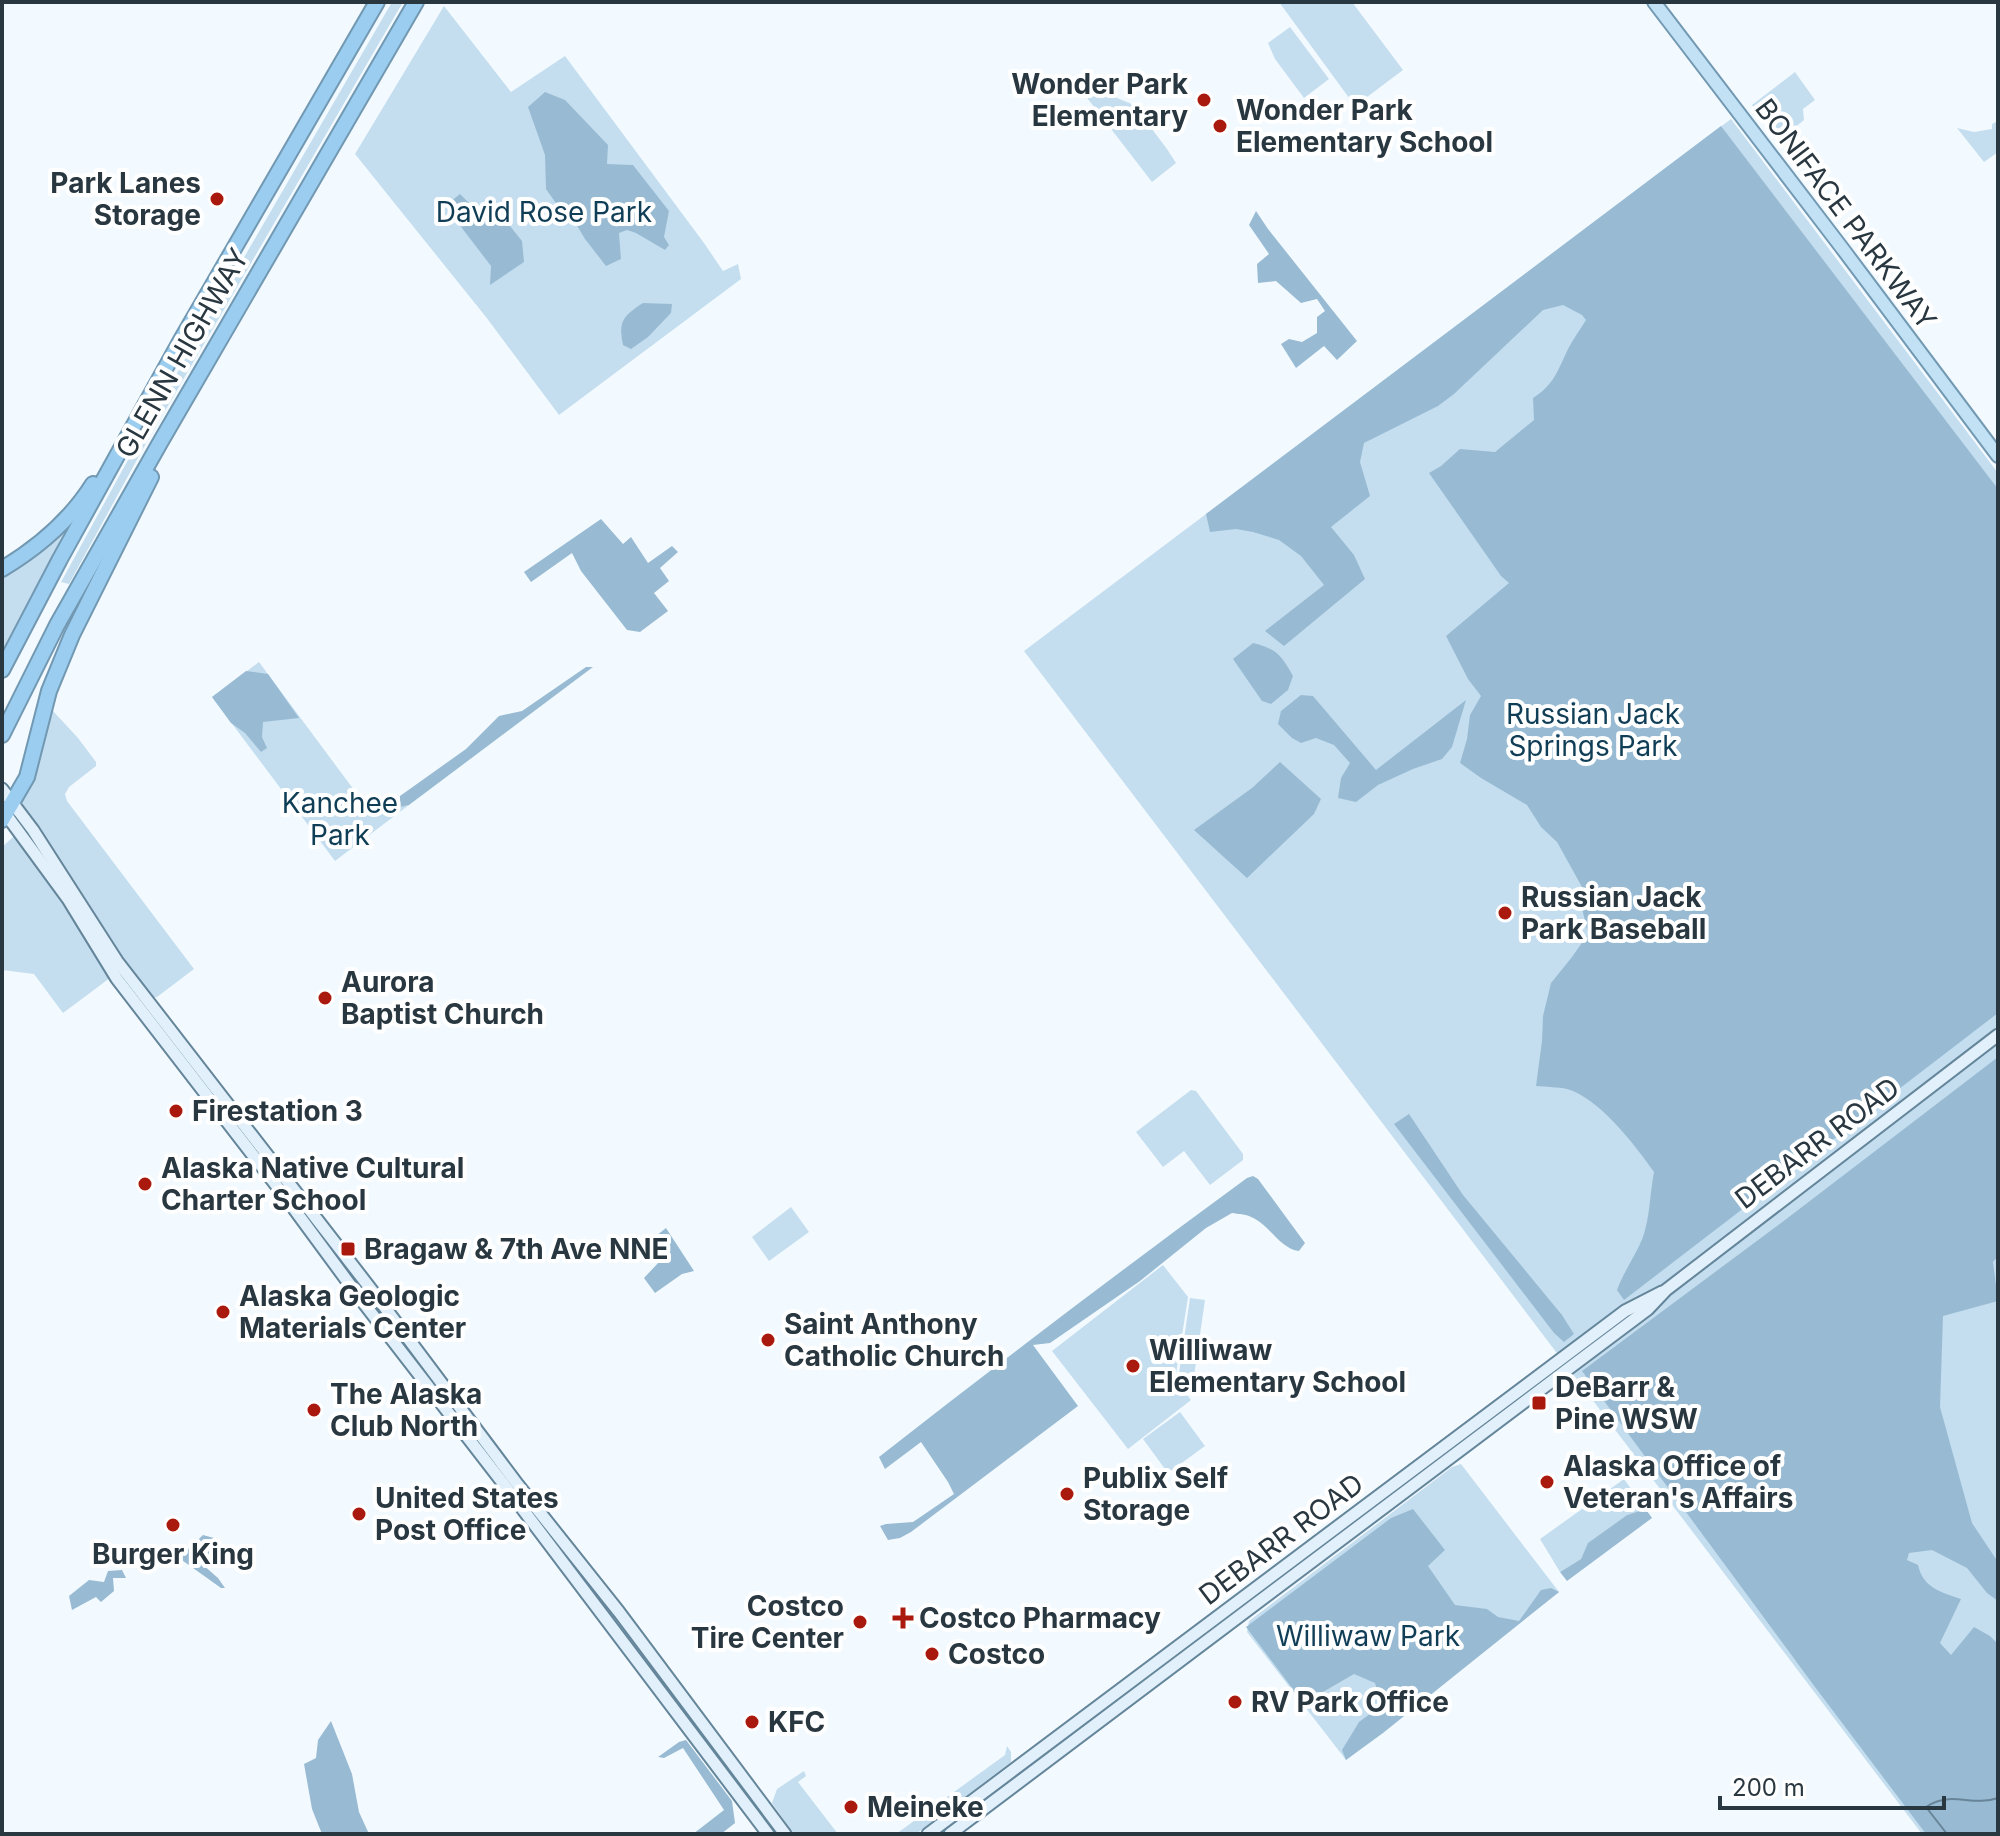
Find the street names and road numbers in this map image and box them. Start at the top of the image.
street label: BONIFACE PARKWAY [1748,92,1944,336]
street label: GLENN HIGHWAY [108,242,256,464]
street label: DEBARR ROAD [1728,1070,1906,1216]
street label: DEBARR ROAD [1192,1466,1370,1612]

